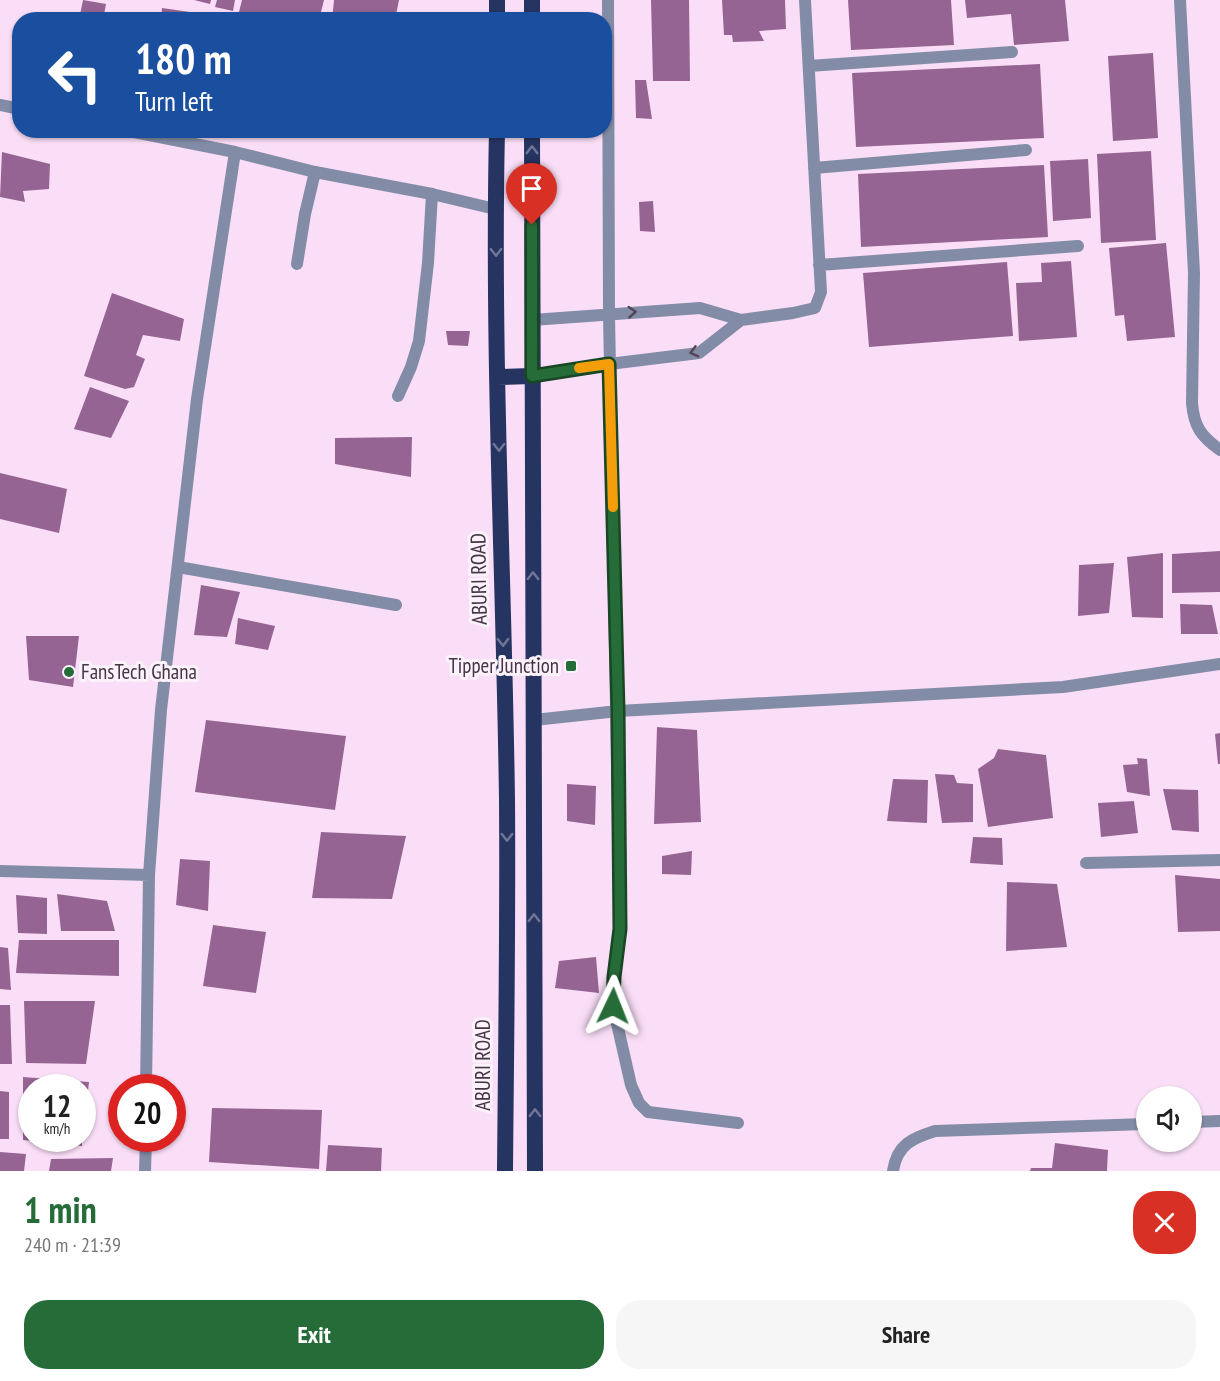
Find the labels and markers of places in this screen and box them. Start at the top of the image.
pin [506,163,557,225]
place label: Tipper Junction [448,652,559,679]
place label: FansTech Ghana [81,658,197,685]
marker: Tipper Junction [564,659,578,673]
marker: FansTech Ghana [62,665,76,679]

